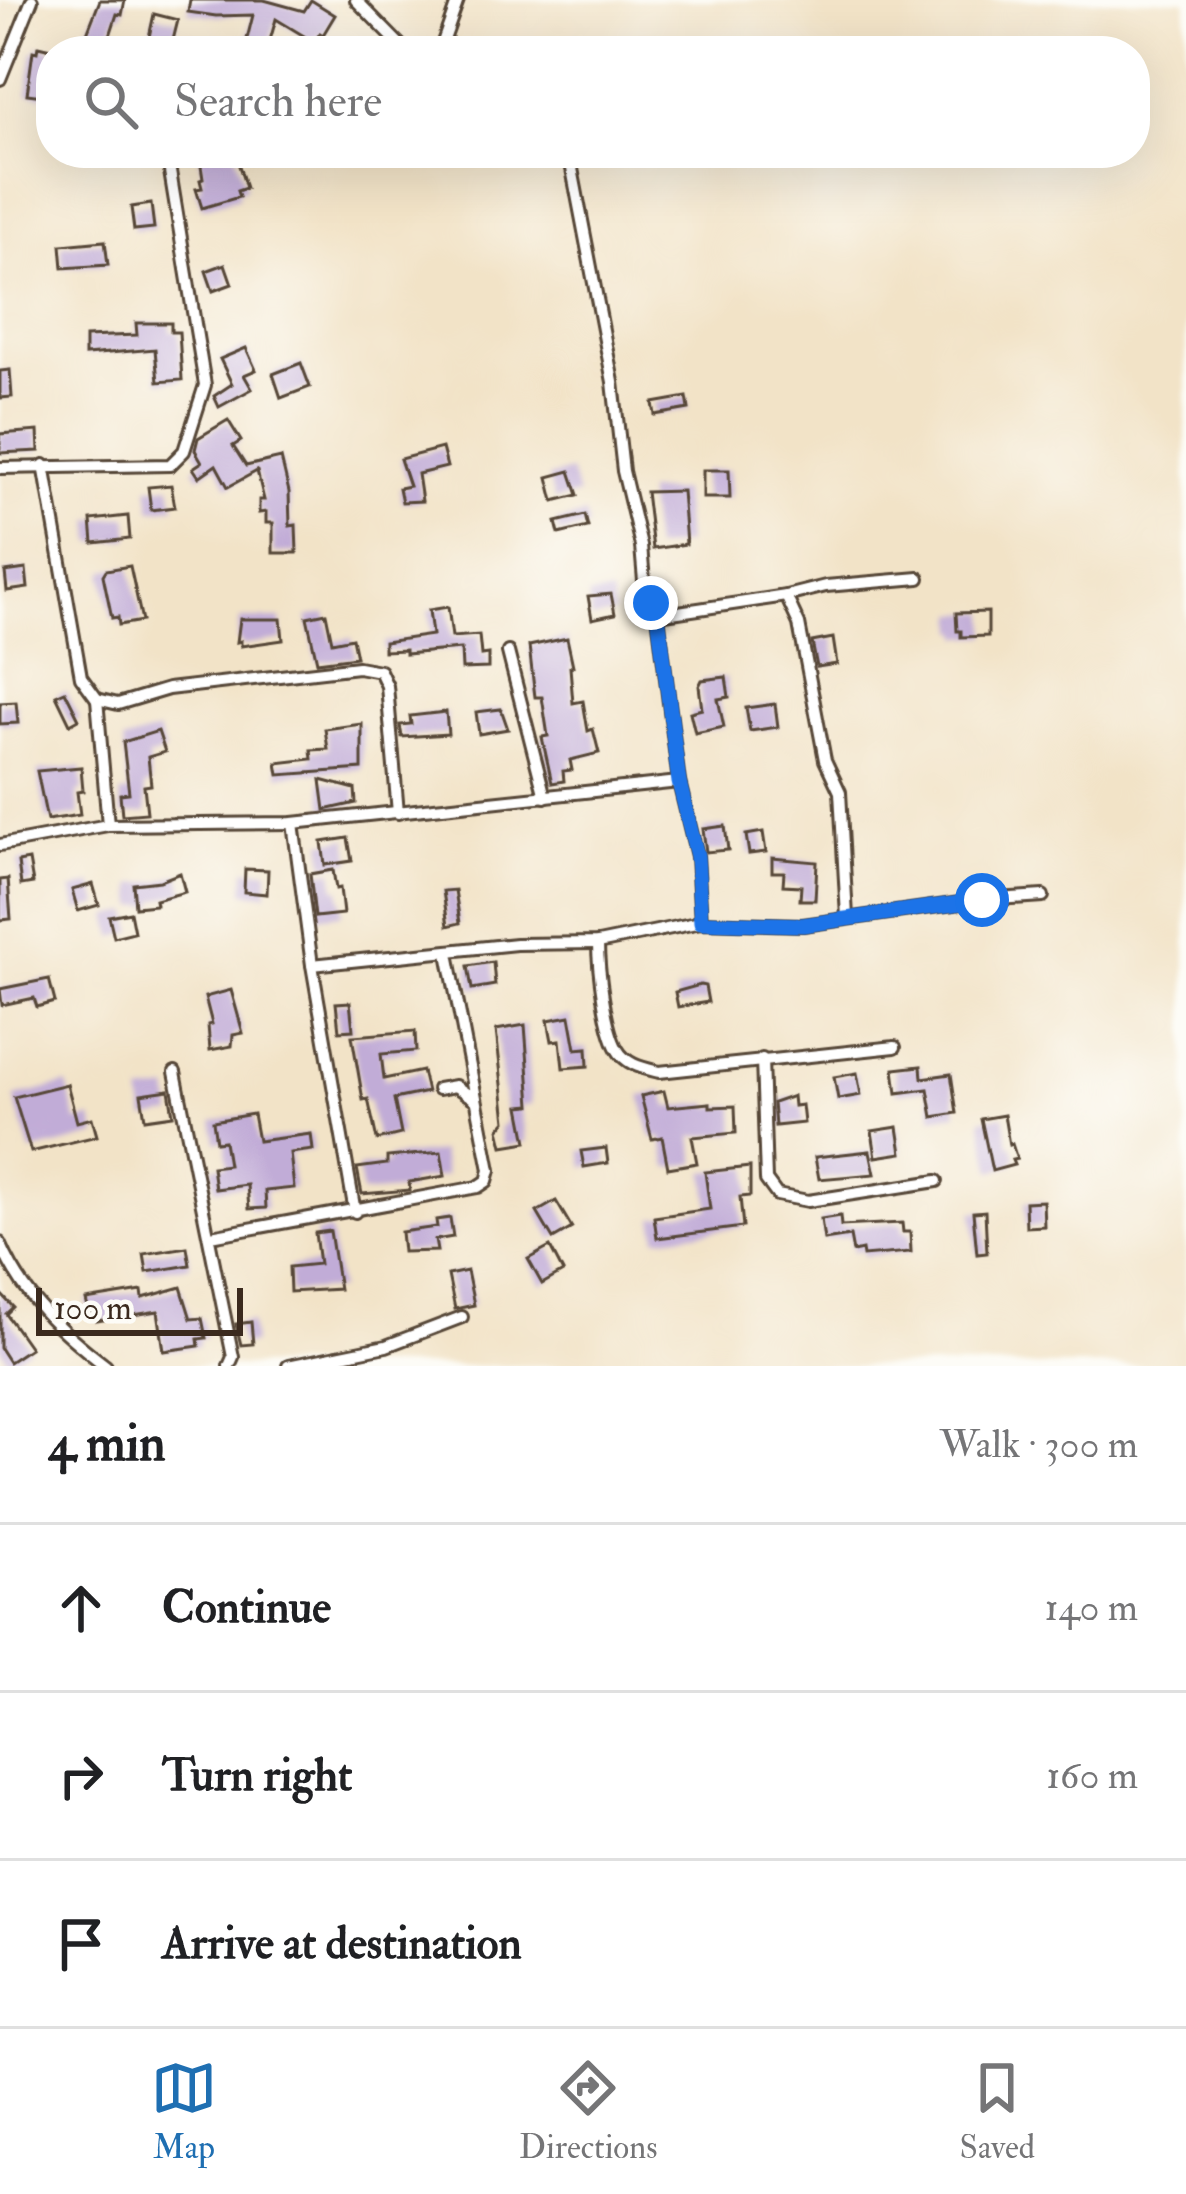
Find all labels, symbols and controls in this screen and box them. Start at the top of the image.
search box [36,36,1150,168]
icon: search [78,69,144,135]
text: Search here [174,74,382,130]
route end [624,576,678,630]
route start [955,873,1009,927]
scale bar [36,1282,243,1335]
text: 100 m [54,1288,132,1329]
text: 4 min [48,1412,166,1476]
text: Walk · 300 m [940,1420,1138,1469]
icon: ahead [48,1575,114,1641]
text: Continue [162,1580,331,1636]
text: 140 m [1045,1583,1138,1632]
icon: right [48,1743,114,1809]
text: Turn right [162,1748,352,1804]
text: 160 m [1046,1751,1138,1800]
icon: arrive [48,1911,114,1977]
text: Arrive at destination [162,1916,522,1972]
tab: Map [151,2055,217,2168]
tab: Directions [519,2055,658,2168]
tab: Saved [960,2055,1035,2168]

